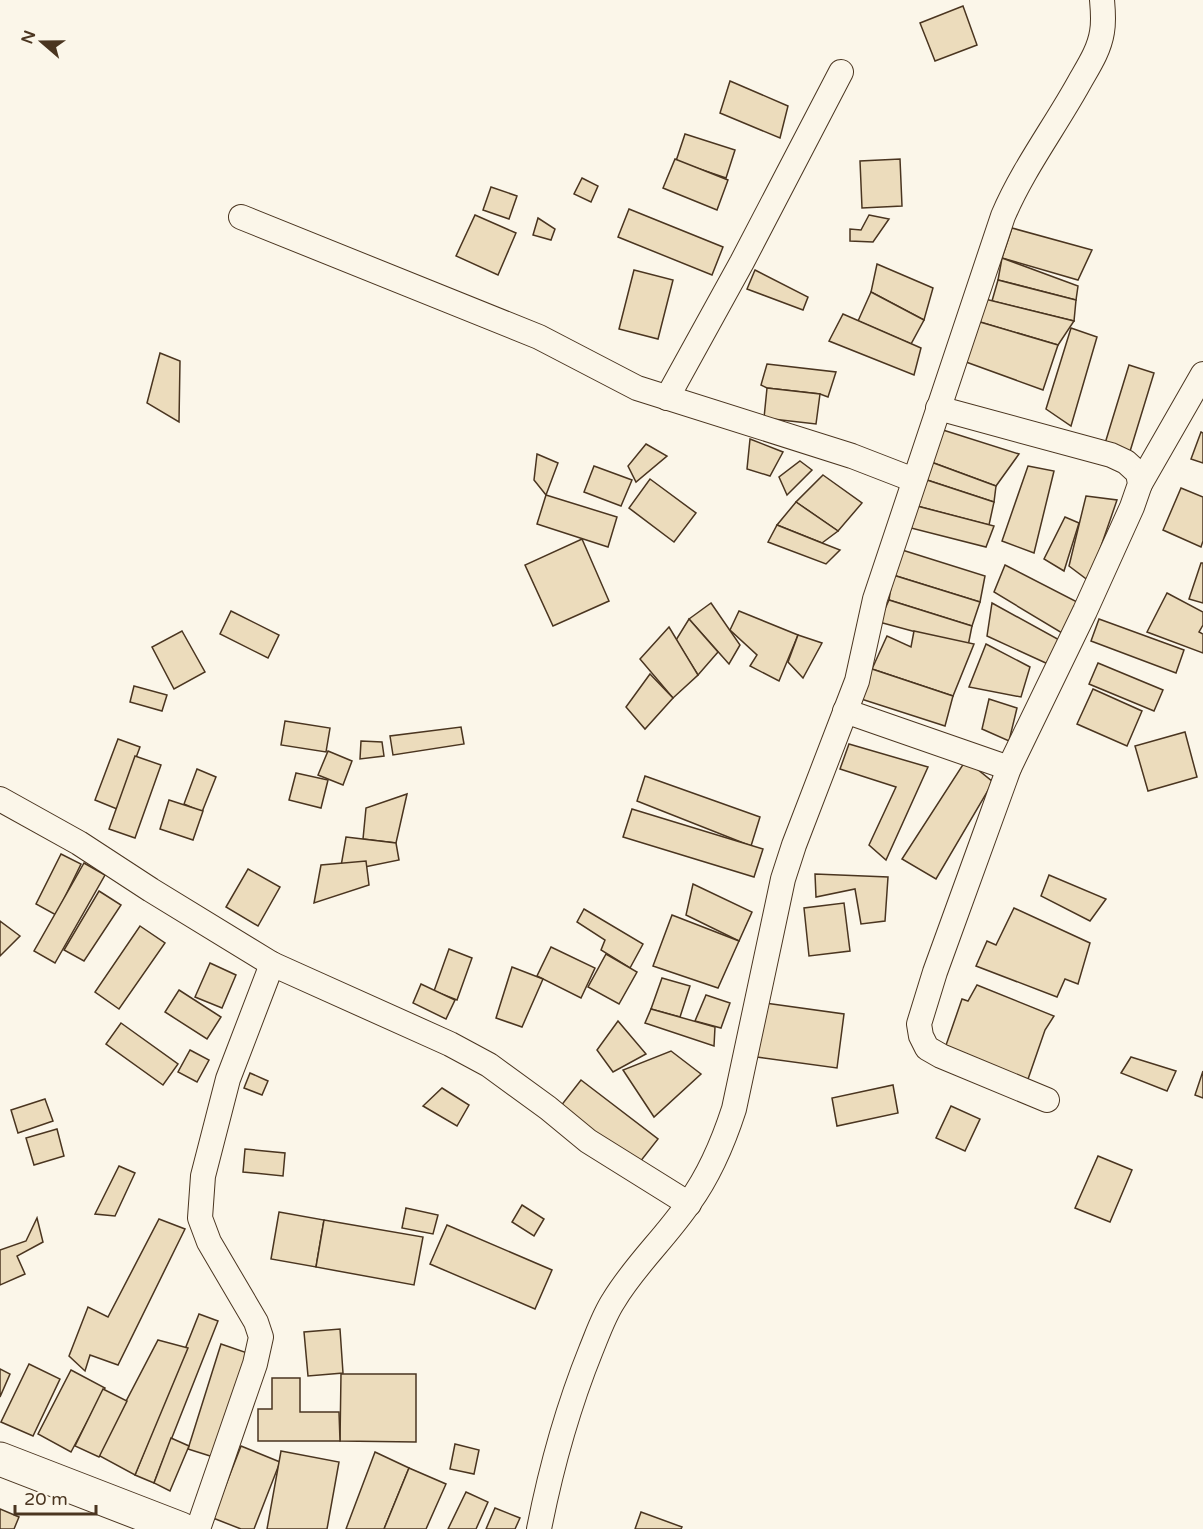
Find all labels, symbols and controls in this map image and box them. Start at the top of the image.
north arrow [12,12,72,72]
text: N [17,28,40,47]
scale bar [15,1478,96,1516]
text: 20 m [24,1488,68,1510]

